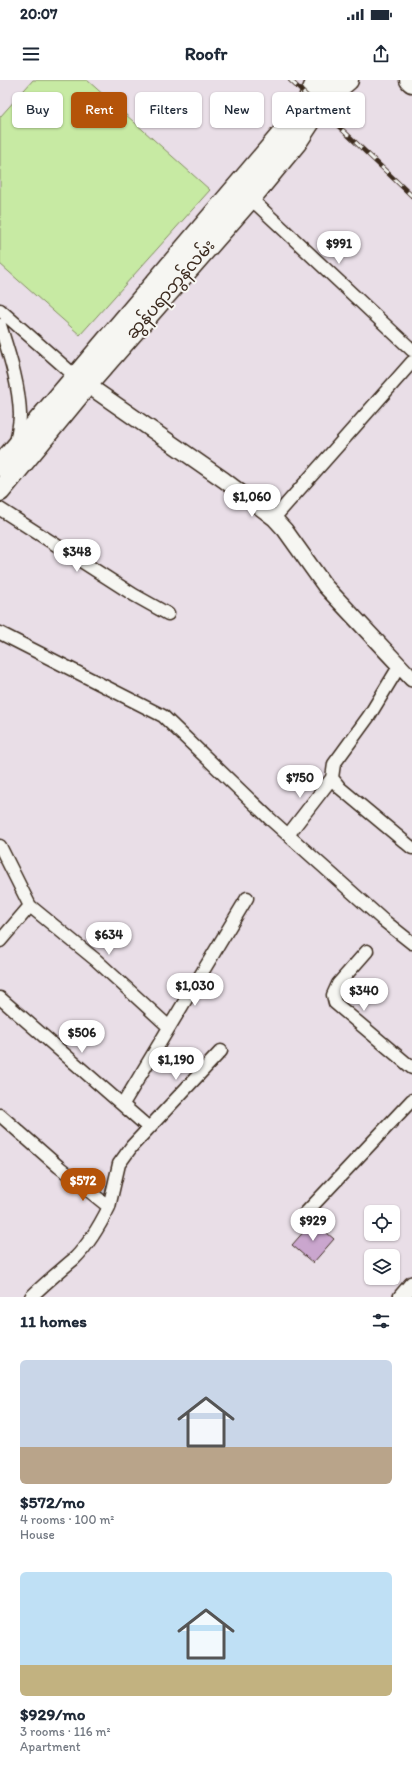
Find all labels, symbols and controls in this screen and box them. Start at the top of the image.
text: 20:07 [20,5,58,23]
icon: menu [20,43,42,65]
text: Roofr [185,43,227,65]
icon: share [370,43,392,65]
chip: Buy [12,92,63,128]
chip: Rent [71,92,127,128]
chip: Filters [135,92,202,128]
chip: New [210,92,264,128]
chip: Apartment [272,92,365,128]
pin: $991 [315,231,363,265]
street label: ဆွန်ပရာဘွန်လမ်း [121,235,222,345]
text: $991 [326,236,352,251]
pin: $1,060 [219,484,285,518]
text: $1,060 [233,489,271,504]
pin: $348 [53,539,101,573]
text: $348 [63,544,91,559]
pin: $750 [276,765,324,799]
text: $750 [286,770,314,785]
pin: $634 [85,922,133,956]
text: $634 [95,927,123,942]
pin: $1,030 [162,973,228,1007]
text: $1,030 [176,978,214,993]
pin: $340 [340,978,388,1012]
text: $340 [349,983,379,998]
pin: $506 [58,1020,106,1054]
text: $506 [68,1025,96,1040]
pin: $1,190 [143,1047,209,1081]
text: $1,190 [158,1052,194,1067]
pin: $572 [59,1168,107,1202]
text: $572 [70,1173,96,1188]
map controls [364,1205,400,1285]
button: locate [364,1205,400,1241]
pin: $929 [289,1208,337,1242]
text: $929 [299,1213,327,1228]
button: layers [364,1249,400,1285]
icon: filters [370,1310,392,1332]
text: 11 homes [20,1311,87,1331]
icon: home [170,1386,242,1458]
text: $572/mo [20,1492,85,1512]
text: 4 rooms · 100 m² [20,1512,114,1527]
text: House [20,1527,55,1542]
icon: home [170,1598,242,1670]
text: $929/mo [20,1704,85,1724]
text: 3 rooms · 116 m² [20,1724,111,1739]
text: Apartment [20,1739,81,1754]

